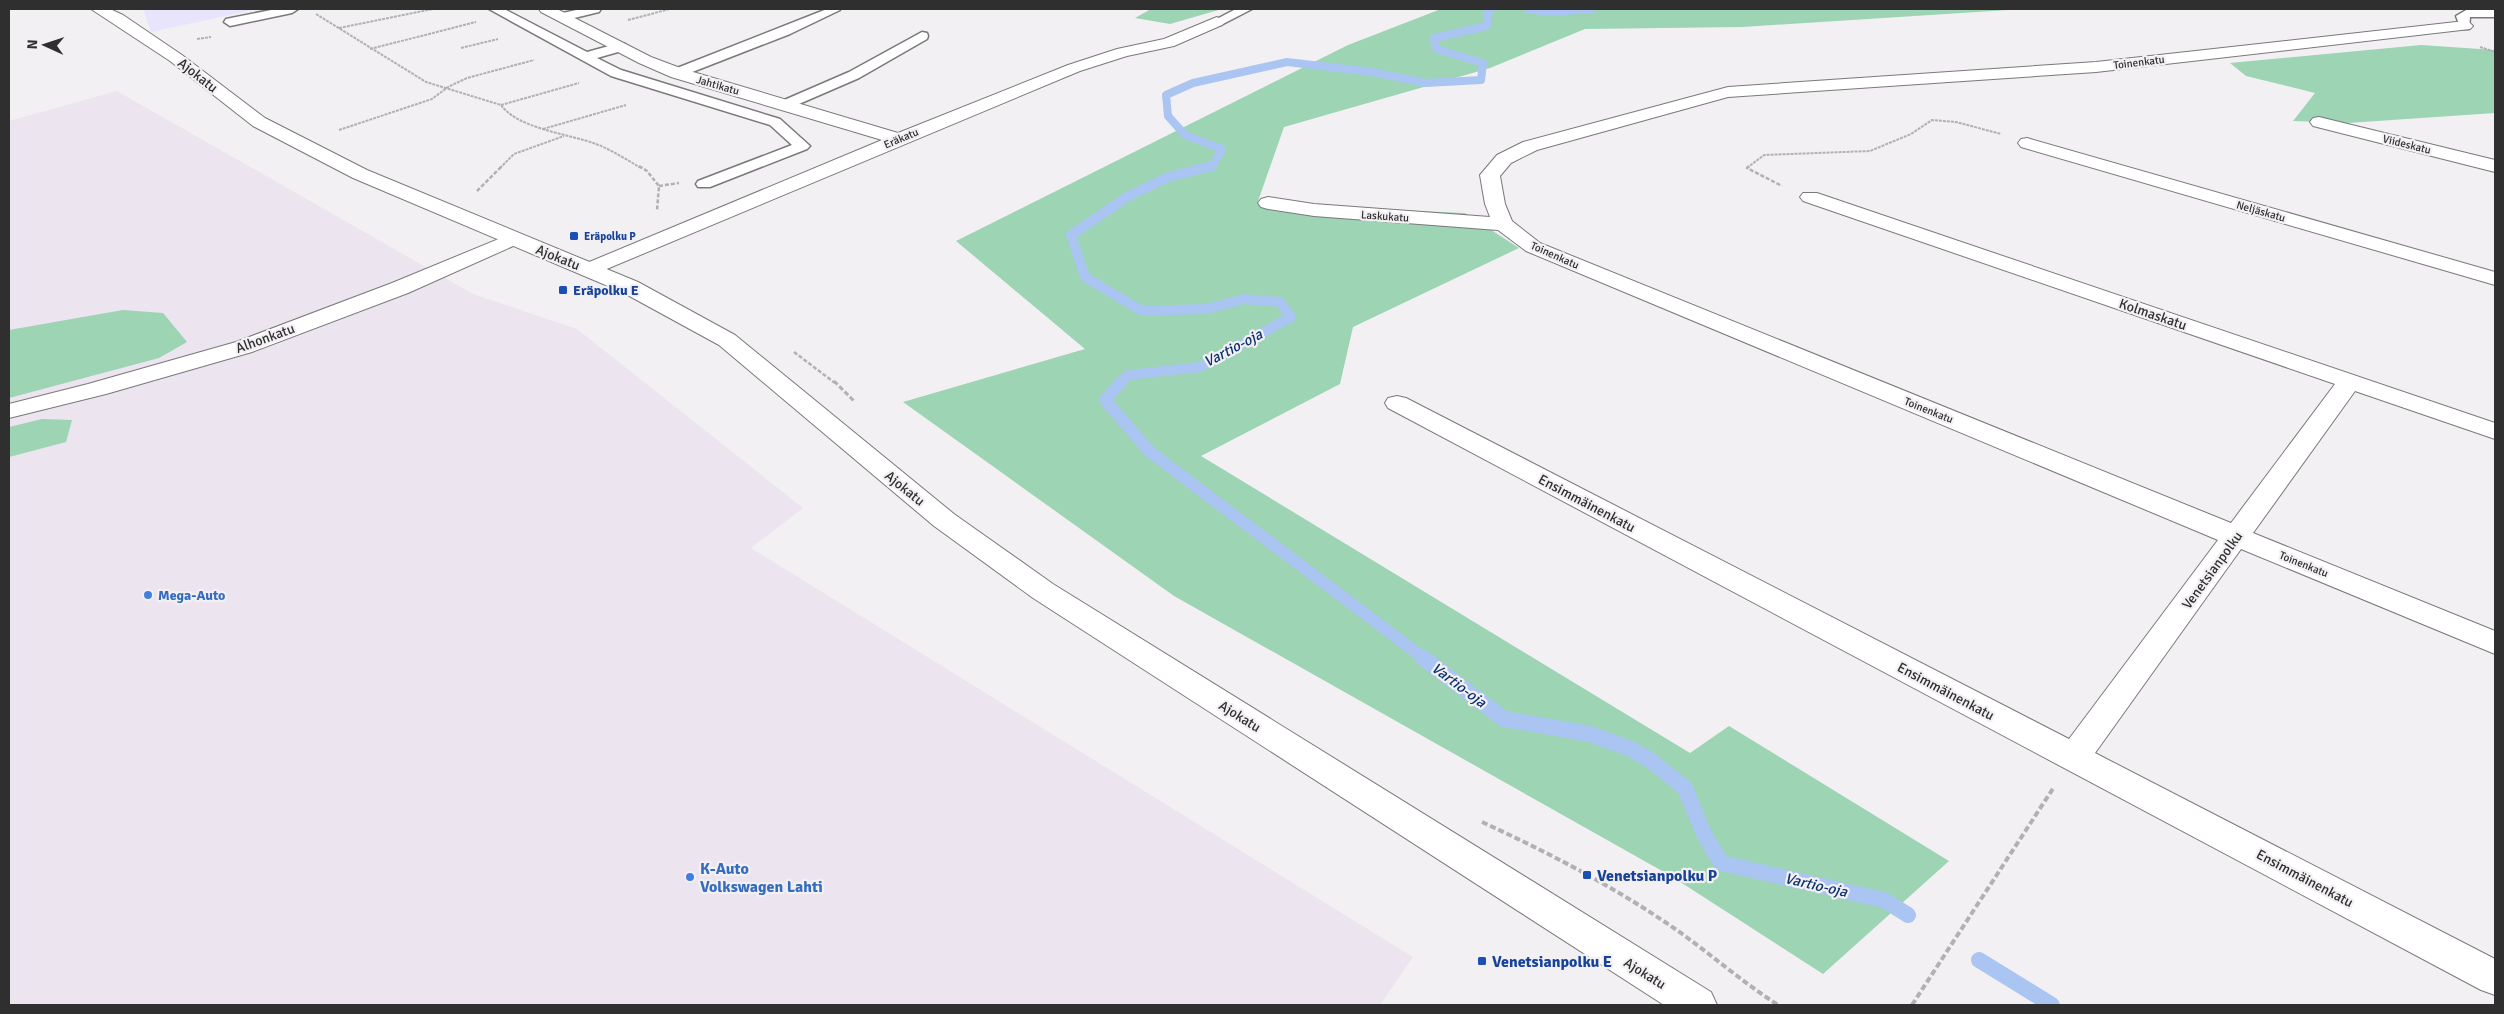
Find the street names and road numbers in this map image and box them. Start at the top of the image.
street label: Toinenkatu [2113,53,2165,72]
street label: Ajokatu [174,54,221,96]
street label: Jahtikatu [695,73,741,98]
street label: Eräkatu [882,125,921,152]
street label: Viideskatu [2381,132,2432,157]
street label: Neljäskatu [2235,198,2287,225]
street label: Laskukatu [1360,208,1409,225]
street label: Toinenkatu [1529,239,1581,272]
street label: Ajokatu [533,241,582,274]
street label: Kolmaskatu [2117,295,2189,334]
street label: Alhonkatu [233,320,297,357]
street label: Toinenkatu [1902,395,1955,426]
street label: Ajokatu [881,467,928,510]
street label: Ensimmäinenkatu [1535,471,1638,536]
street label: Venetsianpolku [2179,528,2246,612]
street label: Toinenkatu [2277,549,2330,580]
street label: Ensimmäinenkatu [1894,659,1997,724]
street label: Ajokatu [1216,697,1264,736]
street label: Ensimmäinenkatu [2253,846,2356,911]
street label: Ajokatu [1621,954,1669,993]

